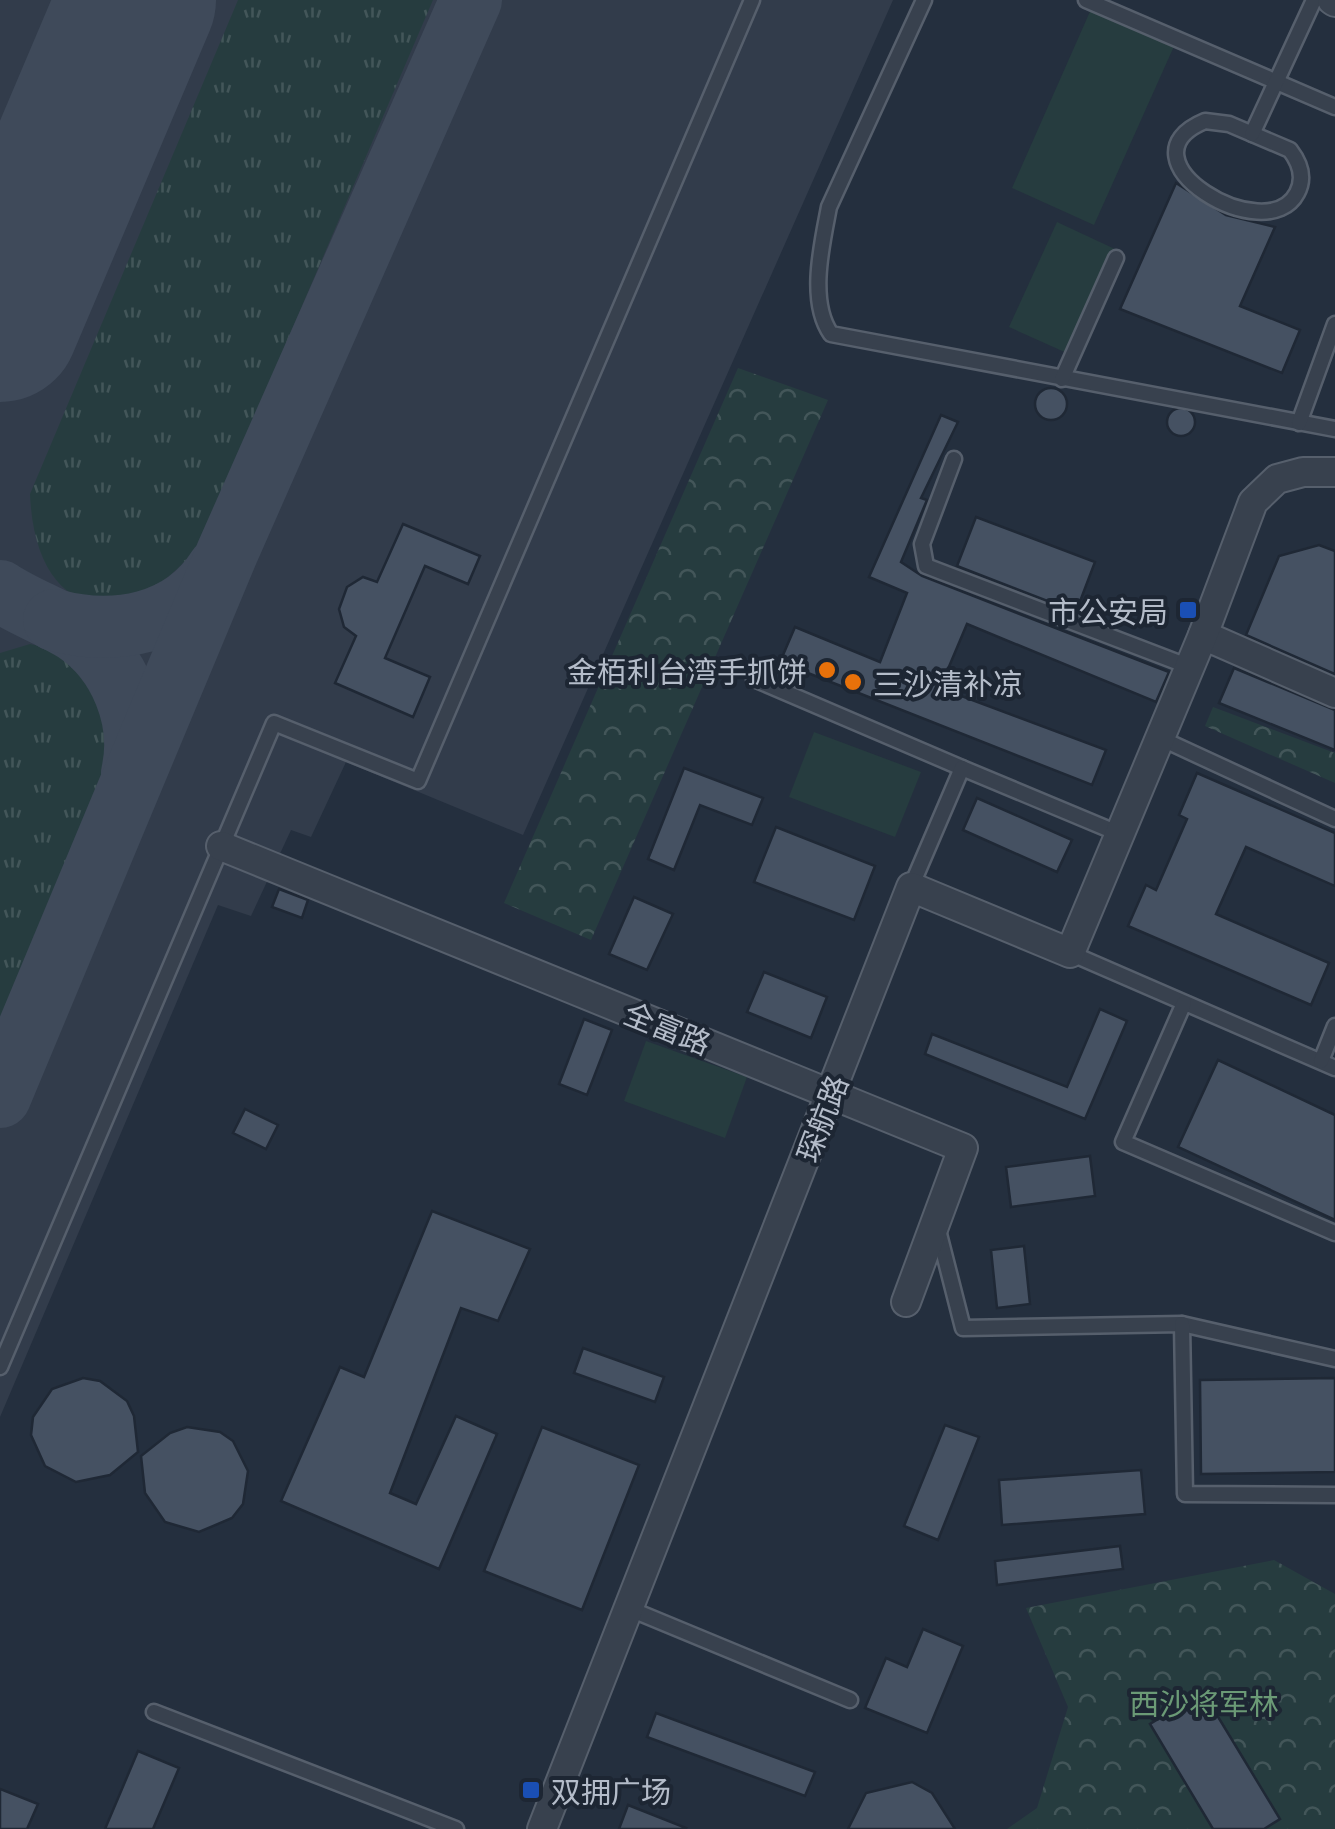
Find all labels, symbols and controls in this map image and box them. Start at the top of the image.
place label: 市公安局 [1048,592,1168,629]
marker: 市公安局 [1177,599,1199,621]
place label: 金栢利台湾手抓饼 [567,652,807,689]
marker: 金栢利台湾手抓饼 [816,659,838,681]
place label: 三沙清补凉 [873,664,1023,701]
marker: 三沙清补凉 [842,671,864,693]
street label: 全富路 [619,993,717,1061]
street label: 琛航路 [788,1069,854,1167]
park label: 西沙将军林 [1129,1684,1279,1721]
place label: 双拥广场 [551,1772,671,1809]
marker: 双拥广场 [520,1779,542,1801]

